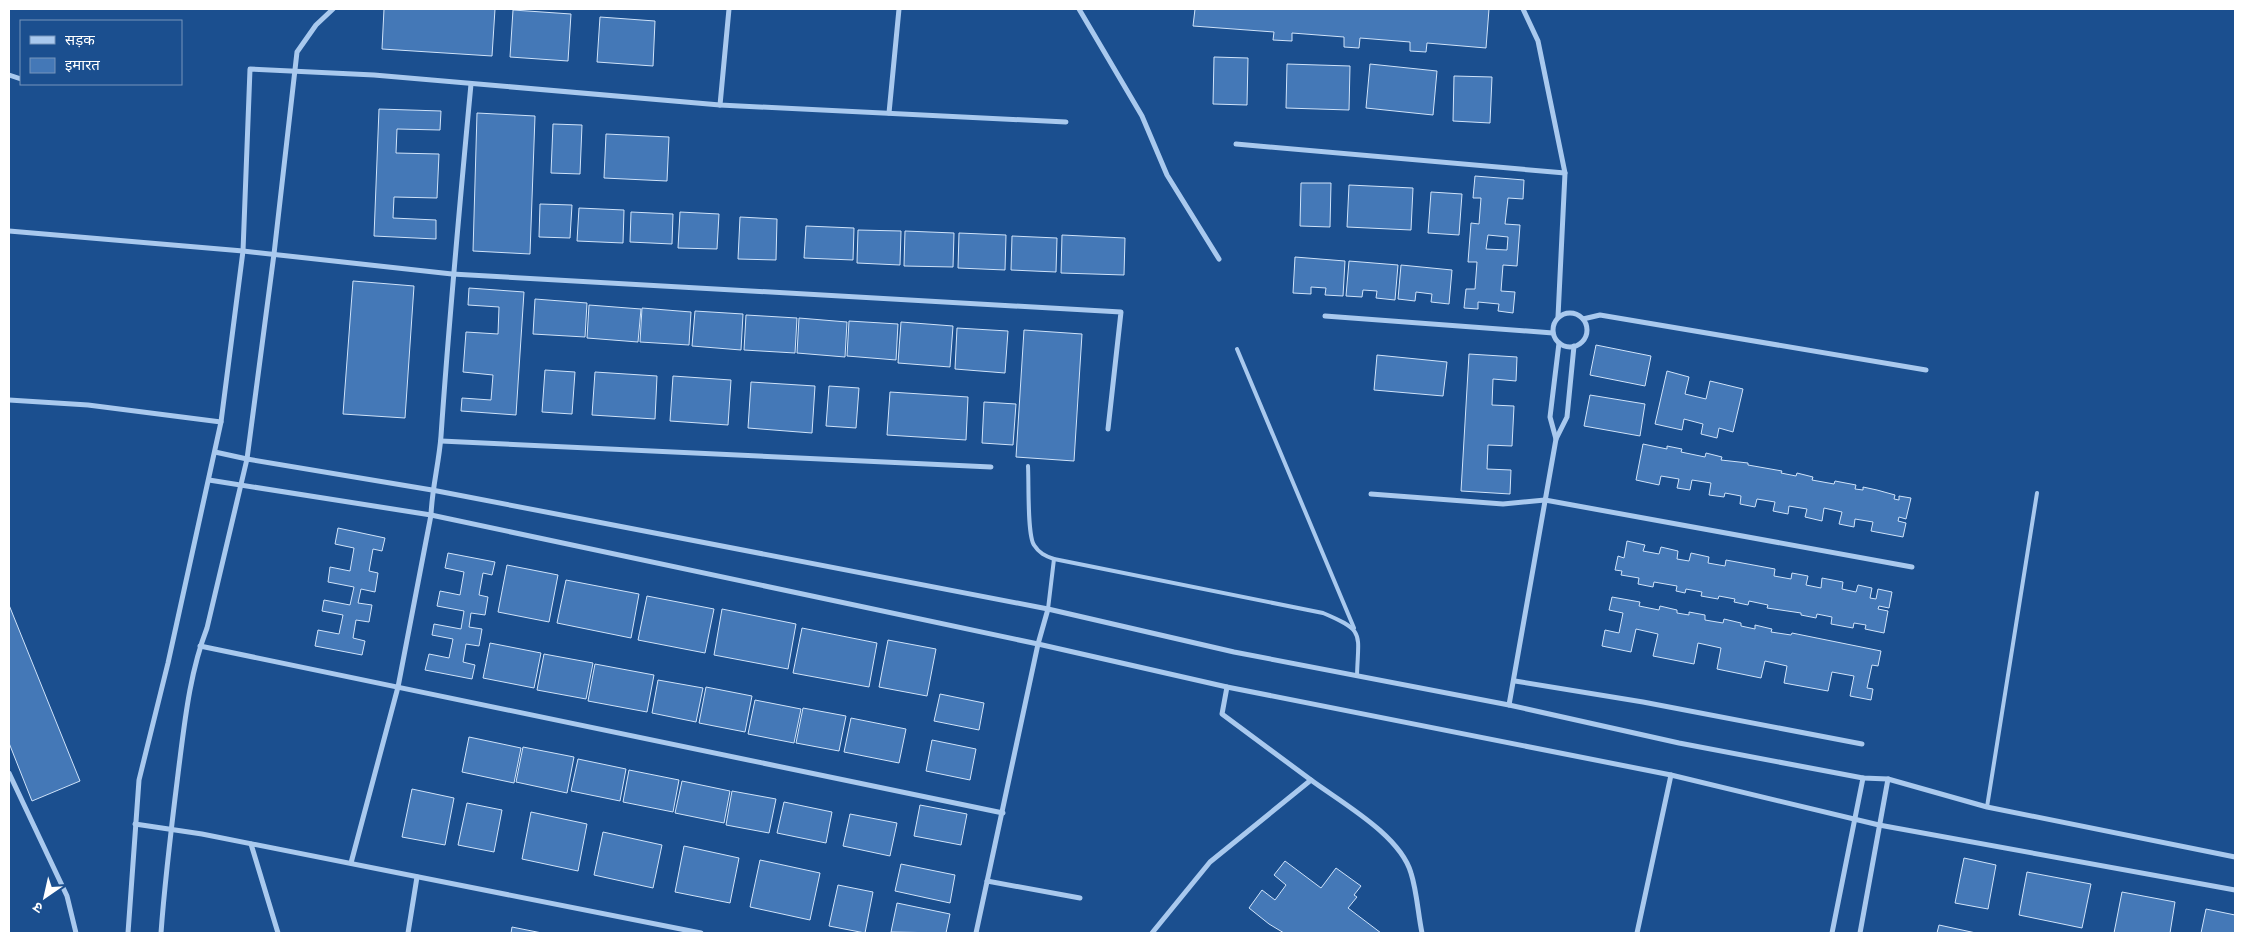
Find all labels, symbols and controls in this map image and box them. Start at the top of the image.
legend [20,20,182,85]
text: सड़क [65,30,95,48]
text: इमारत [65,55,100,73]
north arrow [20,872,70,922]
text: उ [29,898,46,918]

